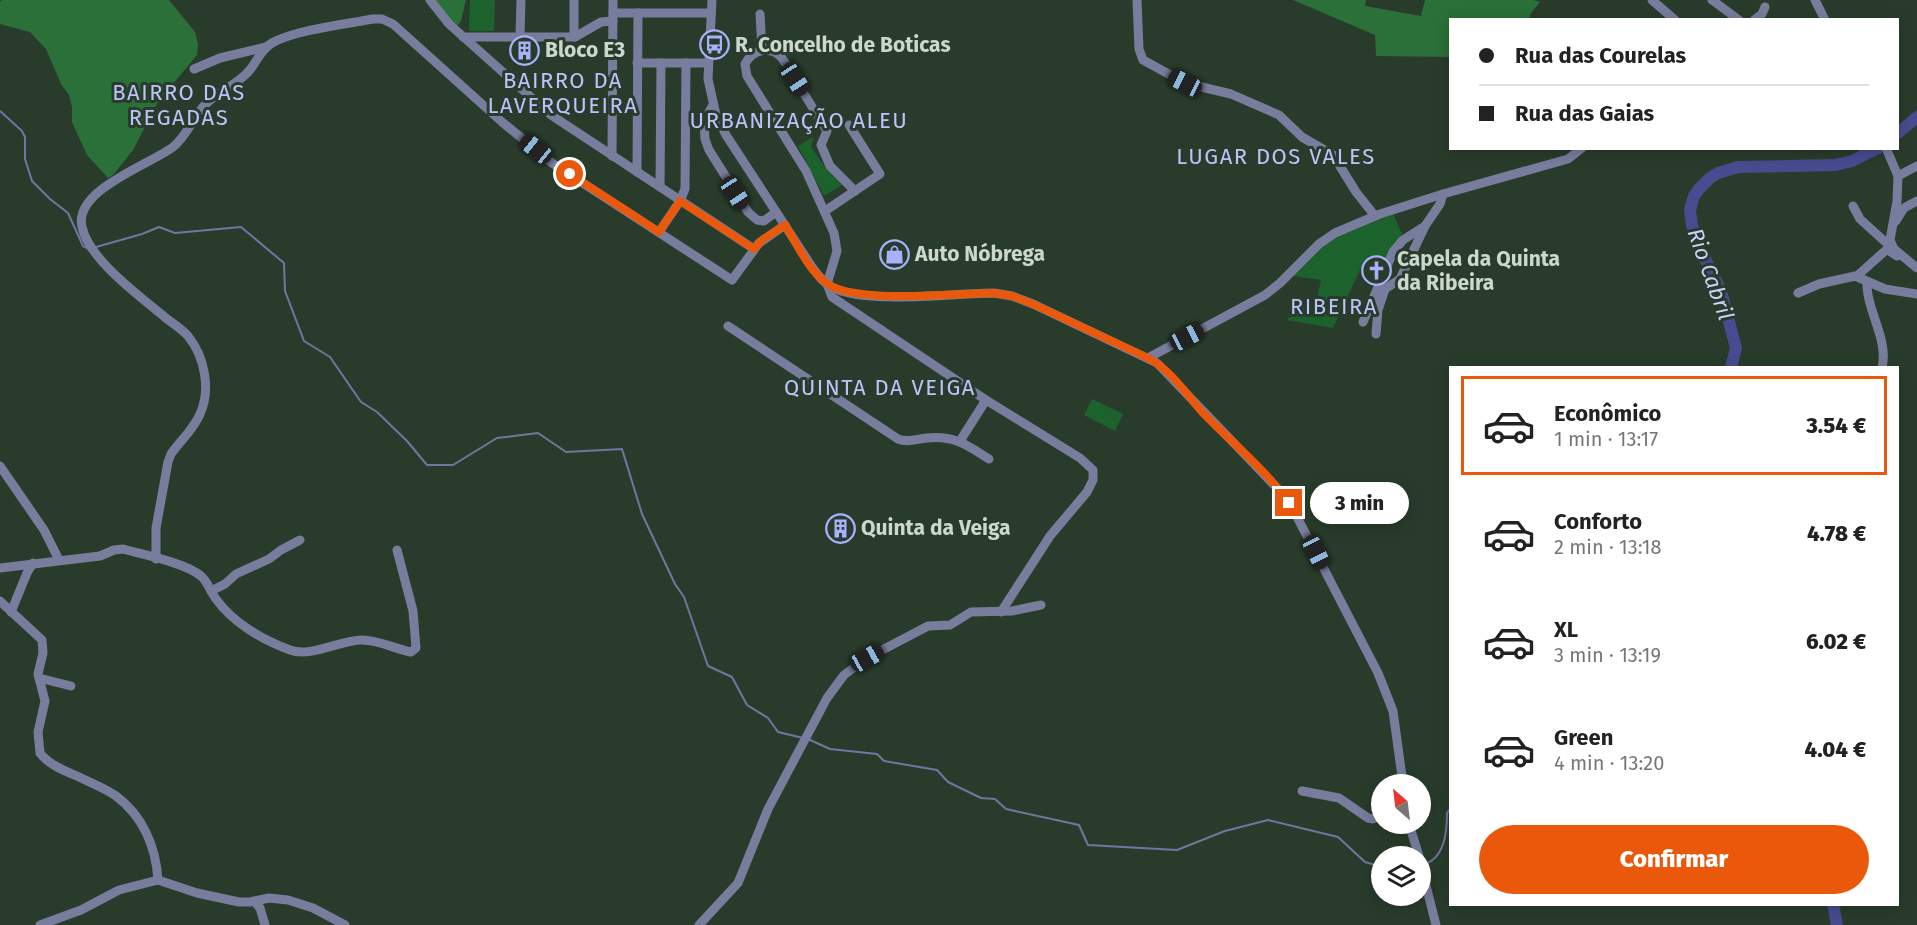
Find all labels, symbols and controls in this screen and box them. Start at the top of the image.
bus stop icon: R. Concelho de Boticas [698,29,730,61]
place label: R. Concelho de Boticas [735,32,951,58]
building icon: Bloco E3 [508,34,540,66]
place label: Bloco E3 [545,37,625,63]
text: Rua das Courelas [1515,42,1686,69]
car [778,59,812,99]
district label: BAIRRO DA LAVERQUEIRA [488,67,638,119]
car [1165,67,1205,99]
district label: BAIRRO DAS REGADAS [112,79,246,131]
text: Rua das Gaias [1515,100,1654,127]
district label: URBANIZAÇÃO ALEU [690,107,908,135]
car [516,131,556,167]
district label: LUGAR DOS VALES [1176,143,1376,170]
route start [556,160,583,187]
car [718,173,752,213]
water label: Rio Cabril [1681,225,1740,324]
shop icon: Auto Nóbrega [878,238,910,270]
place label: Auto Nóbrega [914,241,1045,267]
place label: Capela da Quinta da Ribeira [1397,246,1560,296]
church icon: Capela da Quinta da Ribeira [1360,255,1392,287]
district label: RIBEIRA [1290,293,1378,320]
car [1167,321,1207,353]
district label: QUINTA DA VEIGA [784,374,976,401]
icon: car [1482,399,1536,453]
text: Econômico [1554,400,1661,427]
text: 3.54 € [1806,412,1866,439]
text: 1 min · 13:17 [1554,427,1658,451]
callout: 3 min [1310,482,1409,524]
route end [1275,489,1302,516]
text: 3 min [1335,491,1384,515]
icon: car [1482,507,1536,561]
text: Conforto [1554,508,1642,535]
building icon: Quinta da Veiga [824,512,856,544]
place label: Quinta da Veiga [861,515,1011,541]
text: 4.78 € [1807,520,1866,547]
car [1300,532,1332,572]
text: 2 min · 13:18 [1554,535,1661,559]
icon: car [1482,615,1536,669]
text: XL [1554,616,1578,643]
text: 6.02 € [1806,628,1866,655]
car [847,641,887,675]
text: 3 min · 13:19 [1554,643,1661,667]
icon: car [1482,723,1536,777]
text: Green [1554,724,1613,751]
text: 4.04 € [1805,736,1866,763]
text: 4 min · 13:20 [1554,751,1664,775]
north arrow [1371,774,1431,834]
map controls [1371,774,1431,906]
button: Confirmar [1479,825,1869,894]
button: layers [1371,846,1431,906]

